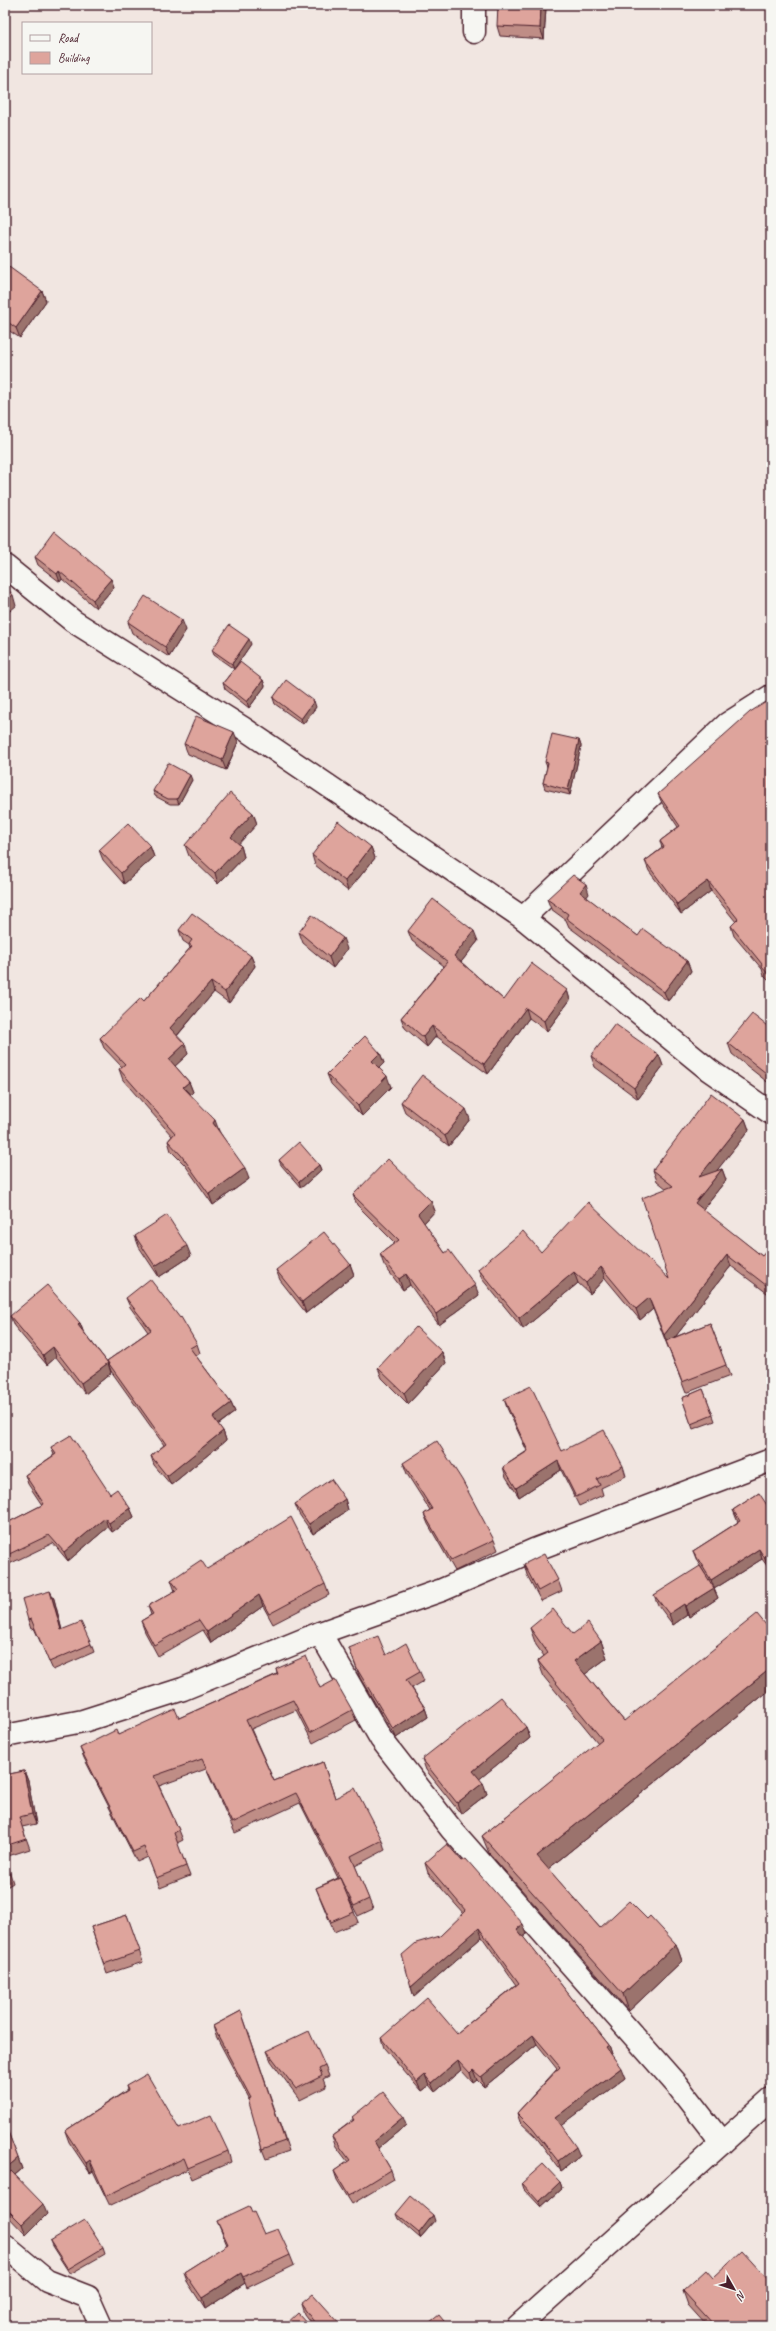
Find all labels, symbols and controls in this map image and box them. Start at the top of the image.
legend [22,22,152,74]
text: Road [58,30,80,46]
text: Building [58,50,90,66]
north arrow [714,2269,754,2309]
text: N [733,2288,749,2304]

